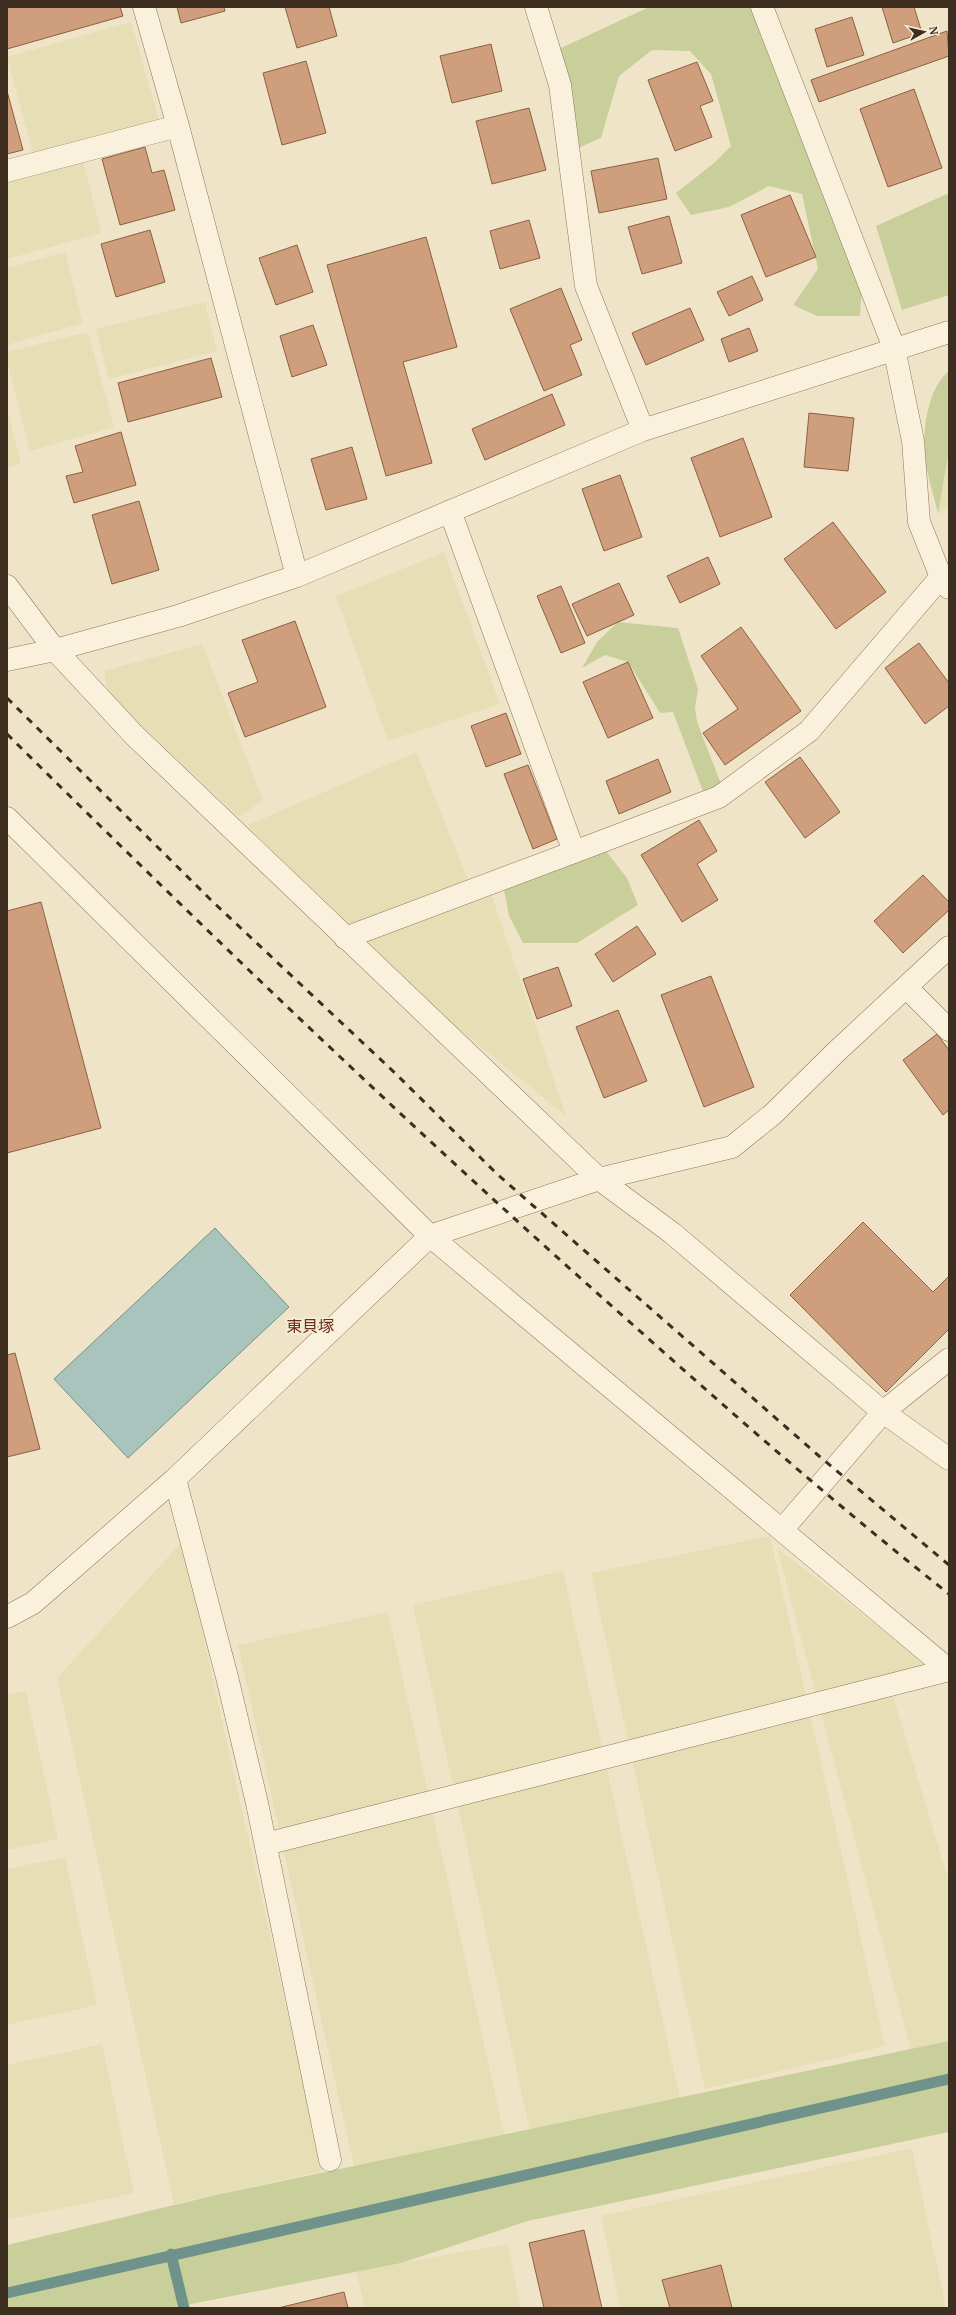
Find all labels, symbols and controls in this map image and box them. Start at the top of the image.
north arrow [904,12,944,52]
text: N [926,26,942,36]
district label: 東貝塚 [286,1315,334,1337]

